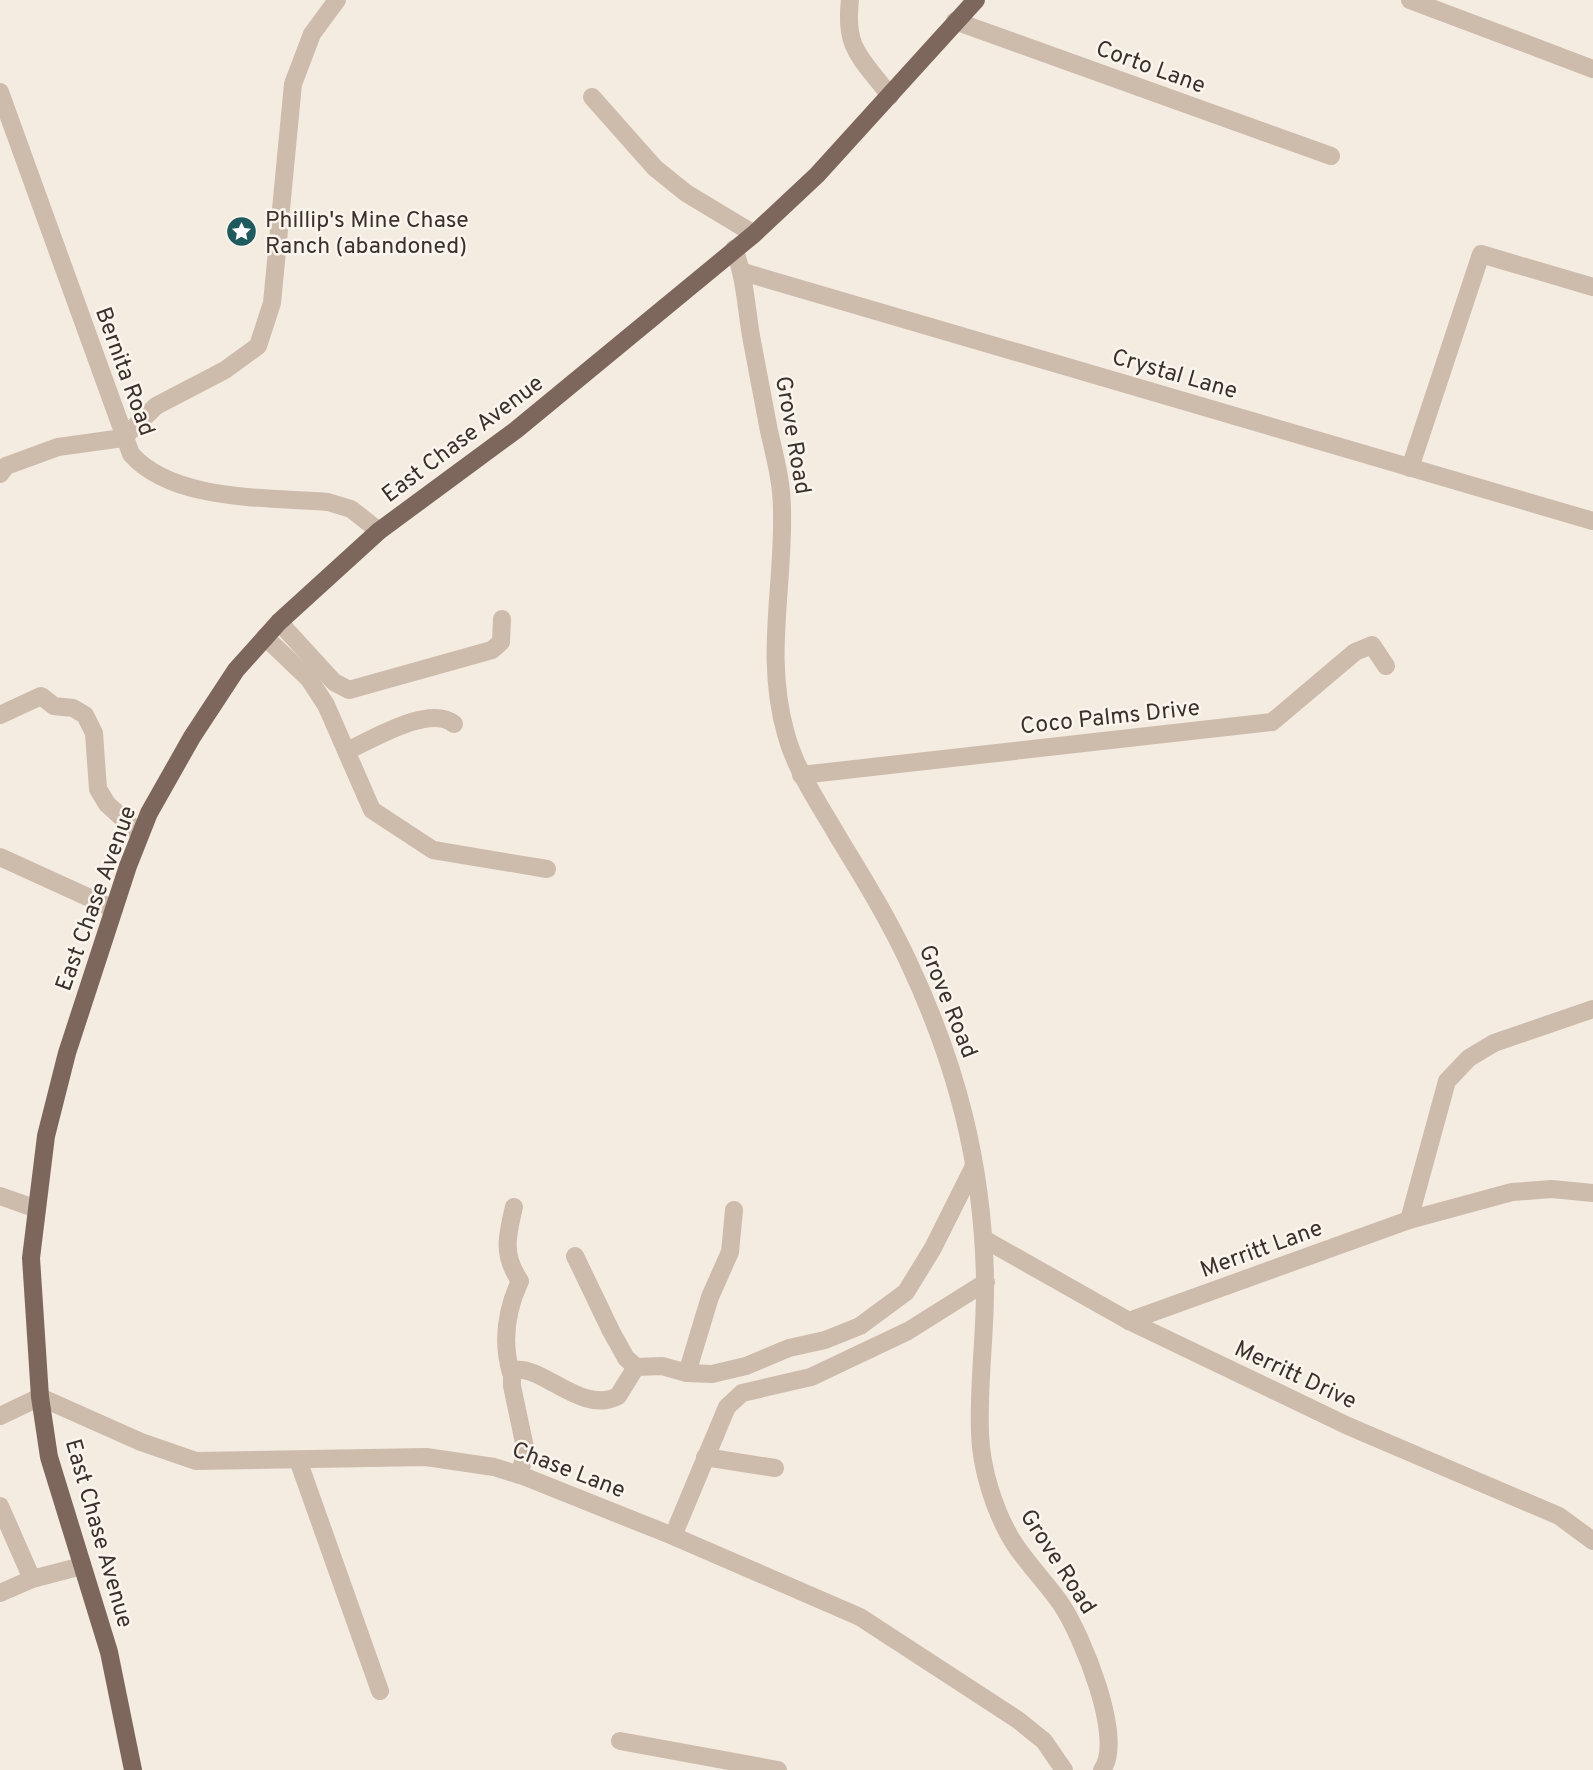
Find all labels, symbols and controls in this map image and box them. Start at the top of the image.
street label: Corto Lane [1091,35,1209,102]
place label: Phillip's Mine Chase Ranch (abandoned) [265,207,469,262]
place icon: Phillip's Mine Chase Ranch (abandoned) [225,215,259,249]
street label: Bernita Road [87,304,160,440]
street label: Crystal Lane [1108,344,1240,407]
street label: East Chase Avenue [377,370,550,510]
street label: Grove Road [767,374,816,497]
street label: Coco Palms Drive [1019,695,1202,742]
street label: East Chase Avenue [50,802,144,995]
street label: Grove Road [911,941,983,1063]
street label: Merritt Lane [1197,1215,1327,1286]
street label: Merritt Drive [1229,1335,1361,1417]
street label: East Chase Avenue [57,1436,138,1631]
street label: Chase Lane [507,1436,629,1506]
street label: Grove Road [1012,1504,1102,1620]

